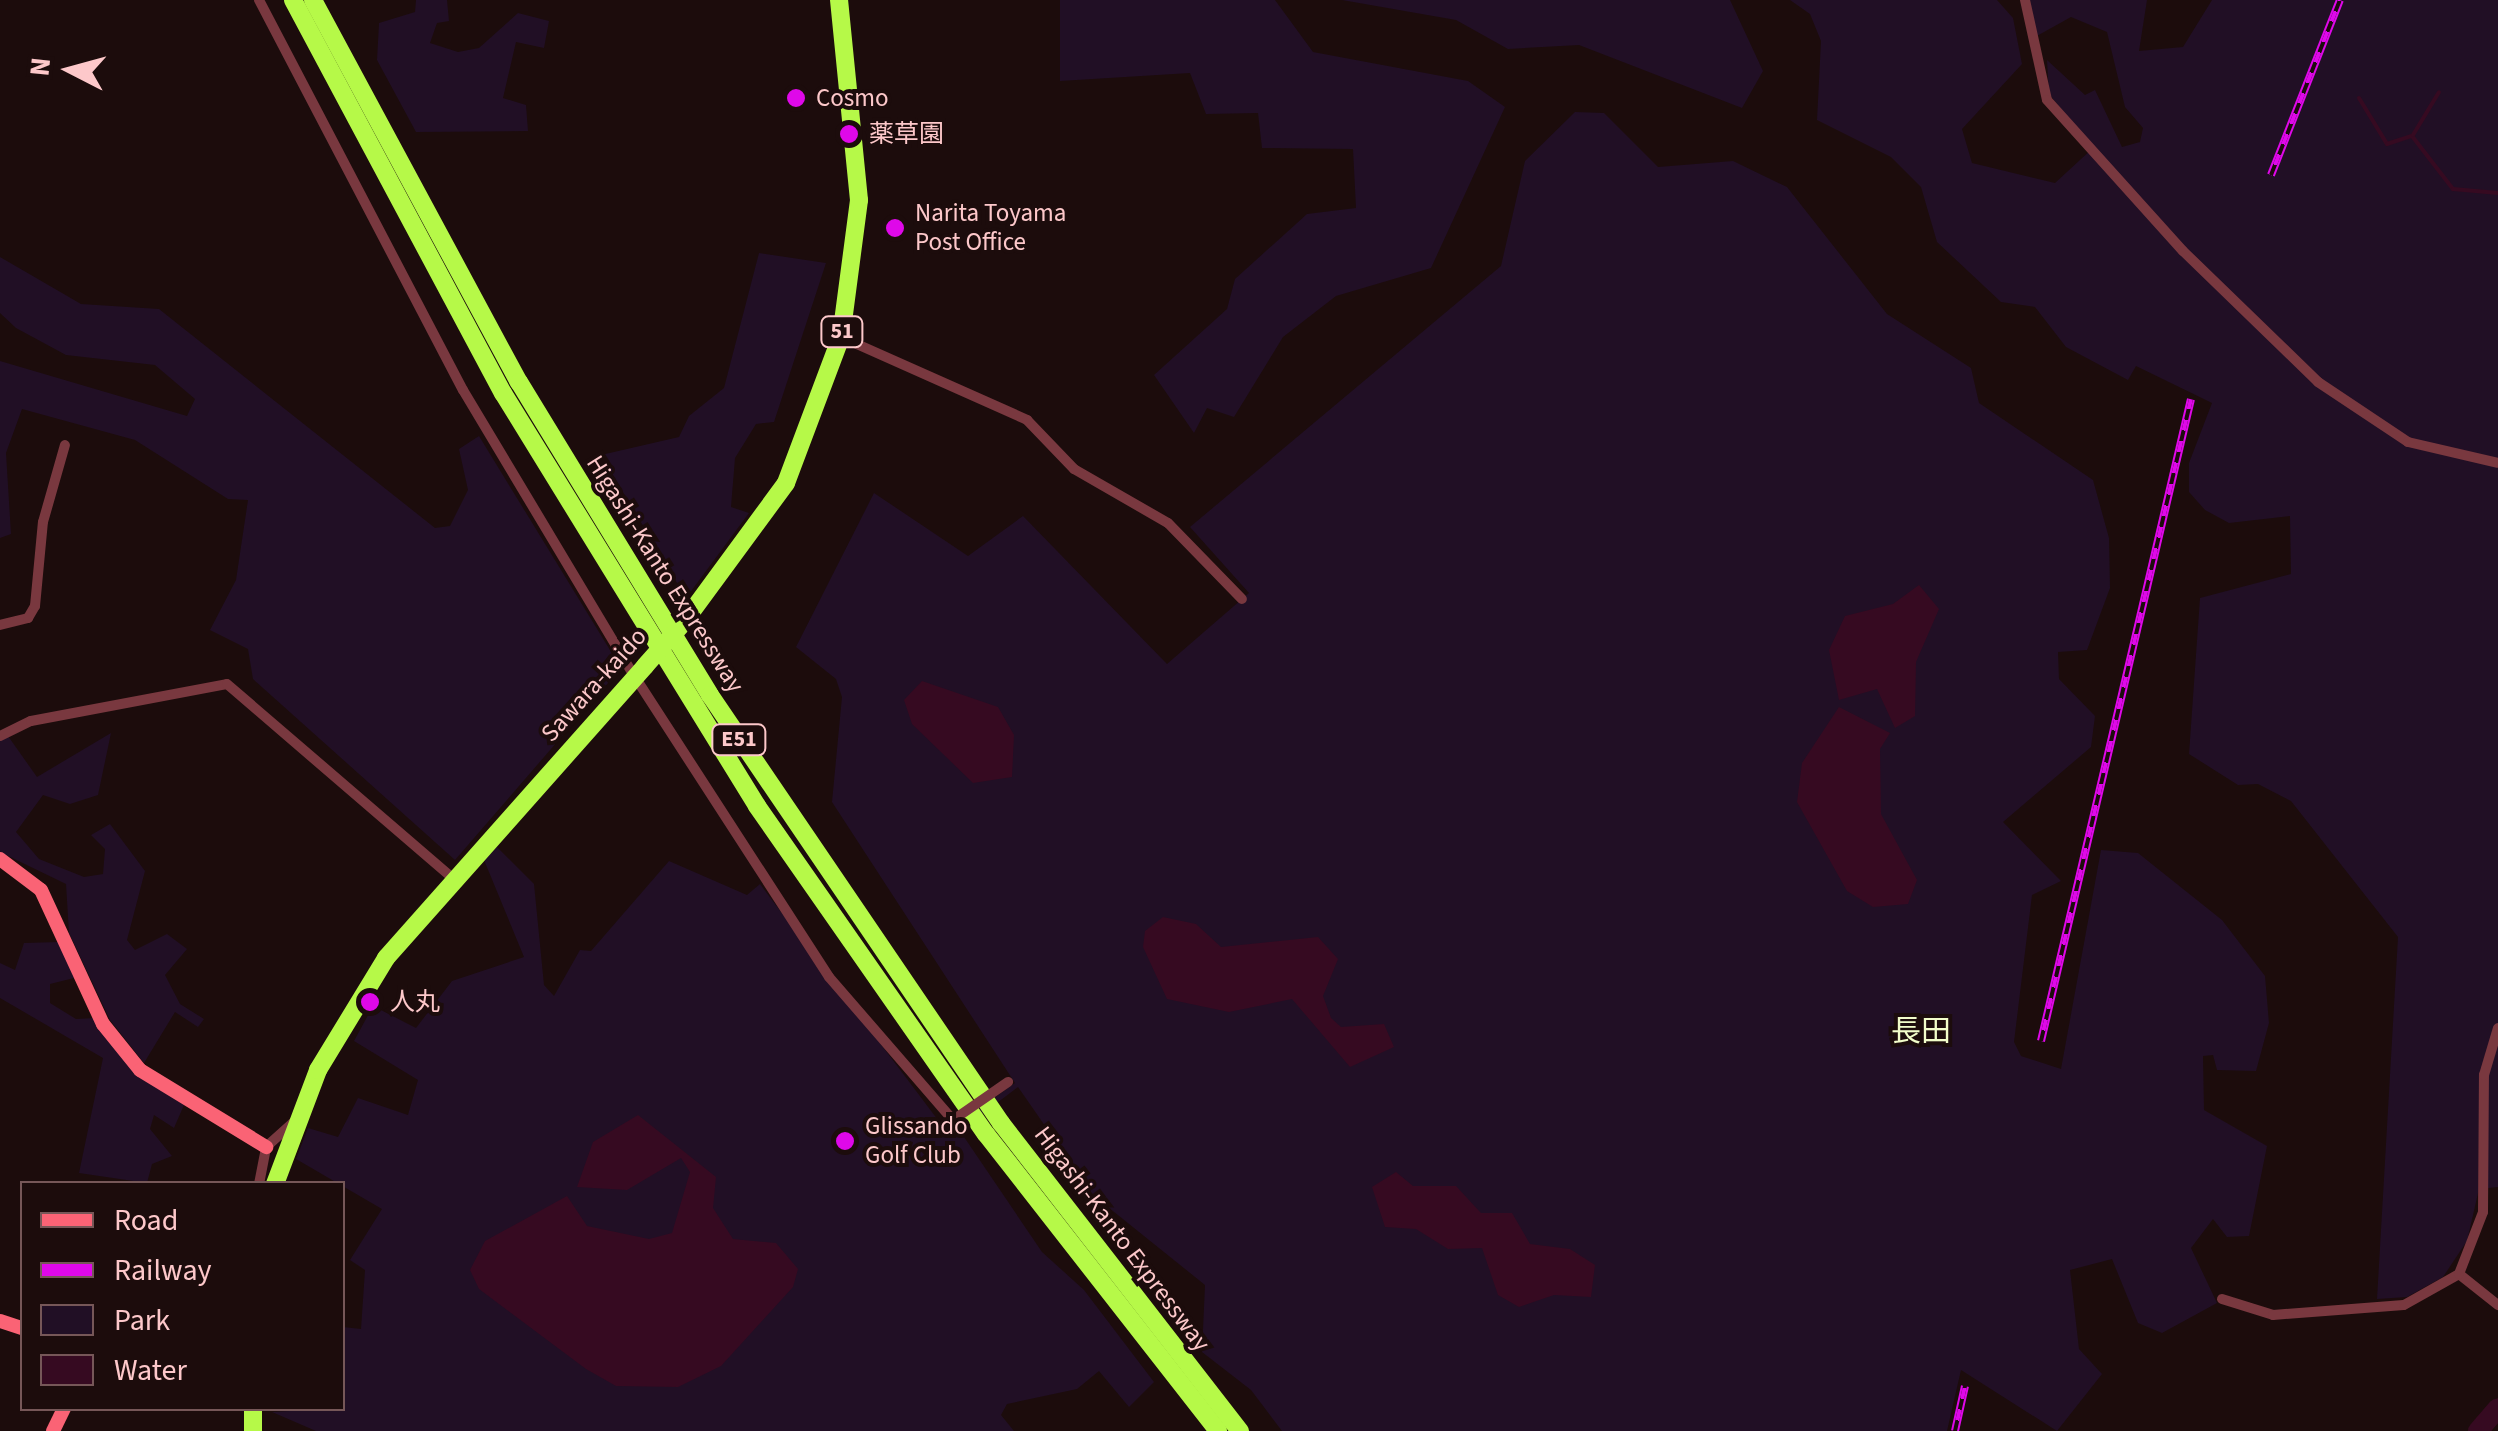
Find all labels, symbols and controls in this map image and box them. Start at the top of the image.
north arrow [20,20,120,120]
text: N [19,56,61,78]
place label: Cosmo [816,83,889,113]
marker: Cosmo [785,87,807,109]
place label: 薬草園 [869,119,944,149]
marker: 薬草園 [838,123,860,145]
place label: Narita Toyama Post Office [915,199,1066,258]
marker: Narita Toyama Post Office [884,217,906,239]
road number: 51 [820,315,864,349]
street label: Higashi-Kanto Expressway [580,450,750,698]
street label: Sawara-kaido [535,622,653,748]
road number: E51 [709,723,769,757]
place label: 人丸 [390,987,440,1017]
marker: 人丸 [359,991,381,1013]
district label: 長田 [1891,1014,1951,1050]
place label: Glissando Golf Club [865,1112,968,1171]
street label: Higashi-Kanto Expressway [1028,1121,1216,1357]
marker: Glissando Golf Club [834,1130,856,1152]
legend [20,1181,345,1411]
text: Road [114,1199,178,1242]
text: Railway [114,1249,212,1292]
text: Park [114,1299,170,1342]
text: Water [114,1349,187,1392]

